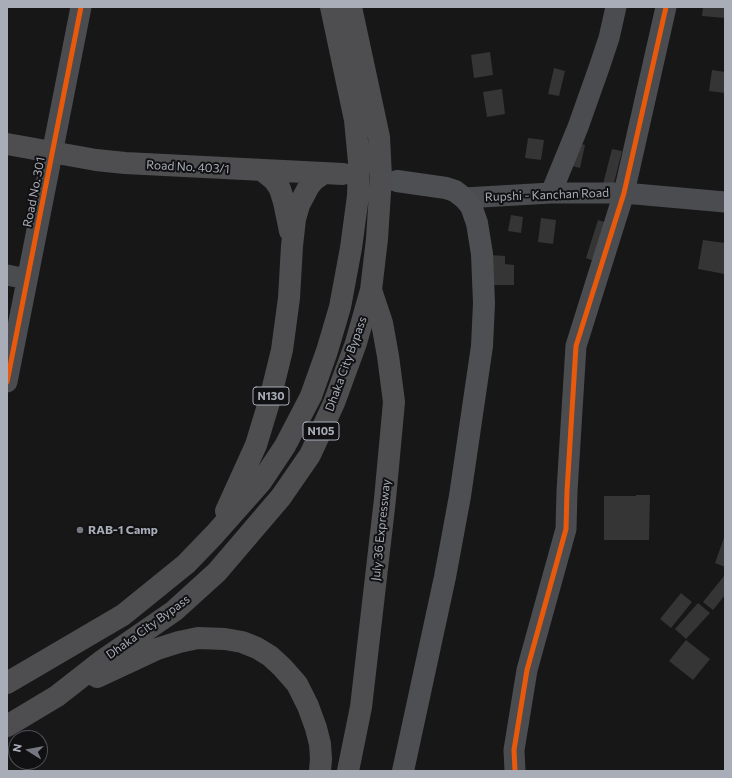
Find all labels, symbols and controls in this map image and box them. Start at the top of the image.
street label: Road No. 301 [20,156,48,228]
street label: Road No. 403/1 [146,158,230,176]
street label: Rupshi - Kanchan Road [485,186,609,204]
street label: Dhaka City Bypass [322,315,370,413]
road number: N130 [253,387,289,405]
road number: N105 [303,422,339,440]
street label: July 36 Expressway [368,478,394,582]
place label: RAB-1 Camp [88,523,158,537]
marker: RAB-1 Camp [75,525,85,535]
street label: Dhaka City Bypass [103,592,193,662]
north arrow [8,730,48,770]
text: N [10,743,24,753]

